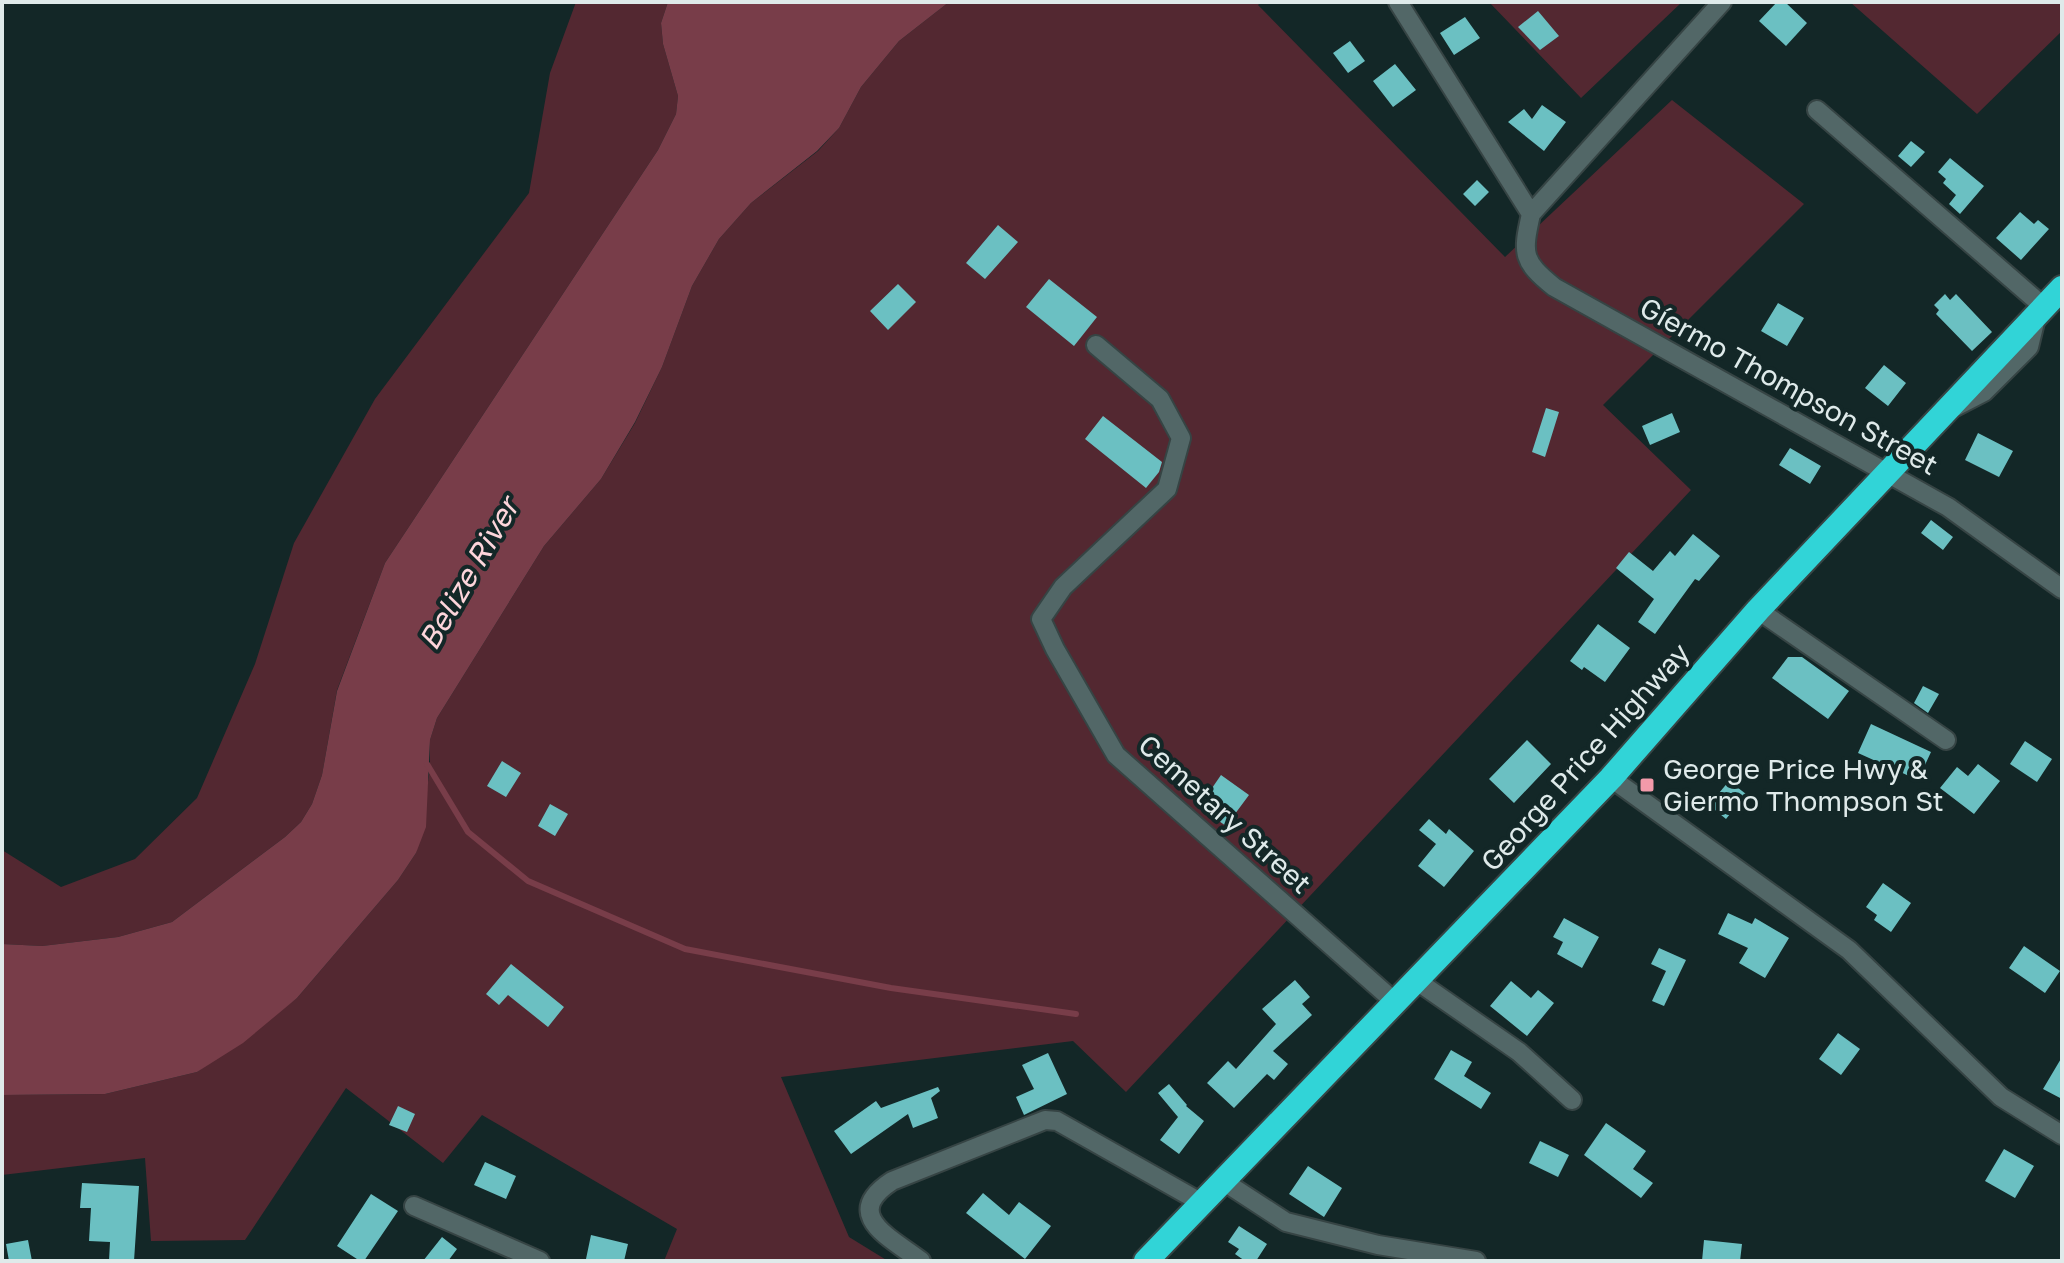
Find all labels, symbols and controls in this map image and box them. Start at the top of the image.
street label: Gíermo Thompson Street [1635,290,1944,481]
water label: Belize River [410,488,528,656]
street label: George Price Highway [1474,636,1696,877]
street label: Cemetary Street [1132,728,1318,900]
place label: George Price Hwy & Giermo Thompson St [1663,752,1944,817]
marker: George Price Hwy & Giermo Thompson St [1638,776,1656,794]

